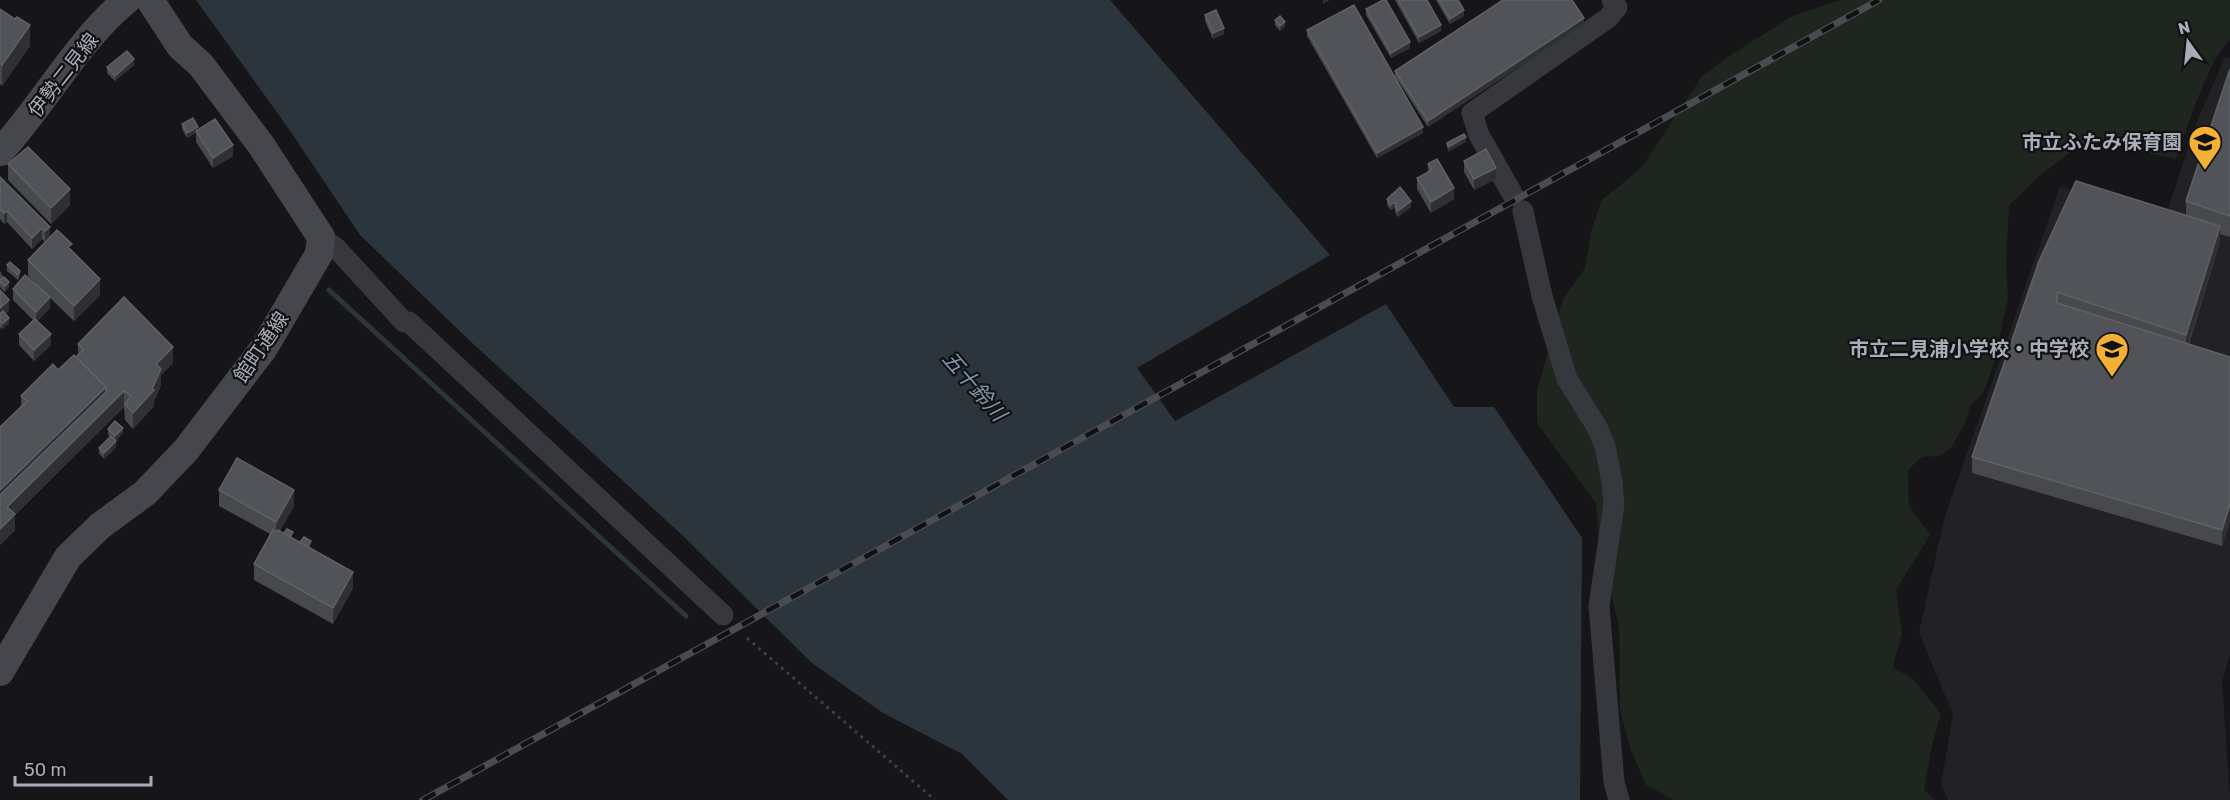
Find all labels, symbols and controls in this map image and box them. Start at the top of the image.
north arrow [2158,12,2218,72]
text: N [2176,17,2192,39]
street label: 伊勢二見線 [23,28,103,122]
school or university icon: 市立ふたみ保育園 [2187,124,2223,171]
place label: 市立ふたみ保育園 [2022,130,2182,154]
street label: 館町通線 [229,307,293,387]
school or university icon: 市立二見浦小学校・中学校 [2094,331,2130,378]
place label: 市立二見浦小学校・中学校 [1849,337,2089,361]
water label: 五十鈴川 [937,346,1013,427]
scale bar [15,749,152,787]
text: 50 m [24,759,67,781]

